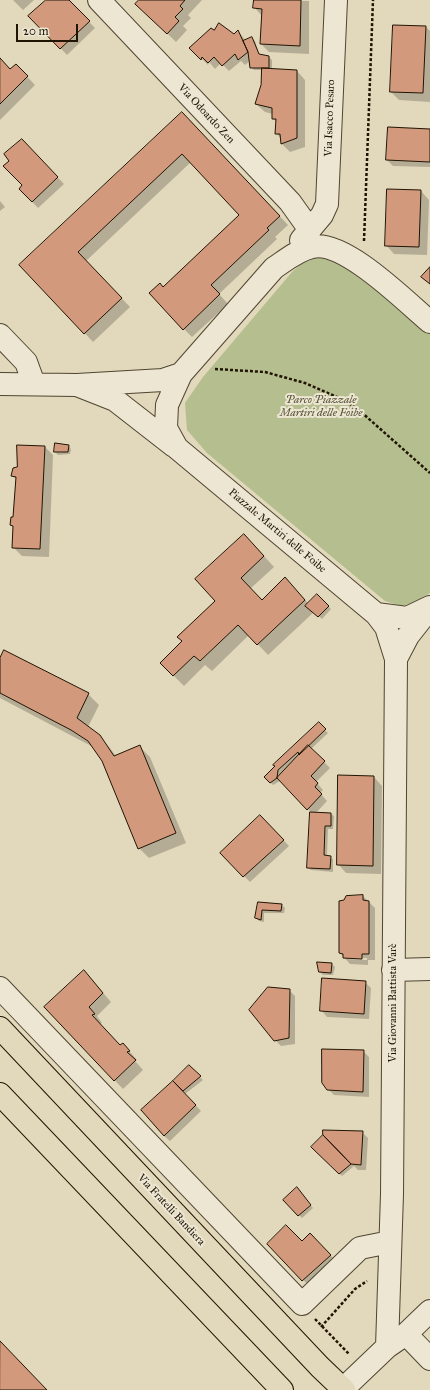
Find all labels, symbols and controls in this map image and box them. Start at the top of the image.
scale bar [18,16,80,42]
text: 20 m [23,24,49,38]
street label: Via Isacco Pesaro [322,79,338,157]
street label: Via Odoardo Zen [175,81,237,147]
park label: Parco Piazzale Martiri delle Foibe [280,393,362,419]
street label: Piazzale Martiri delle Foibe [225,486,329,576]
street label: Via Giovanni Battista Varè [386,943,400,1063]
street label: Via Fratelli Bandiera [134,1172,208,1248]

